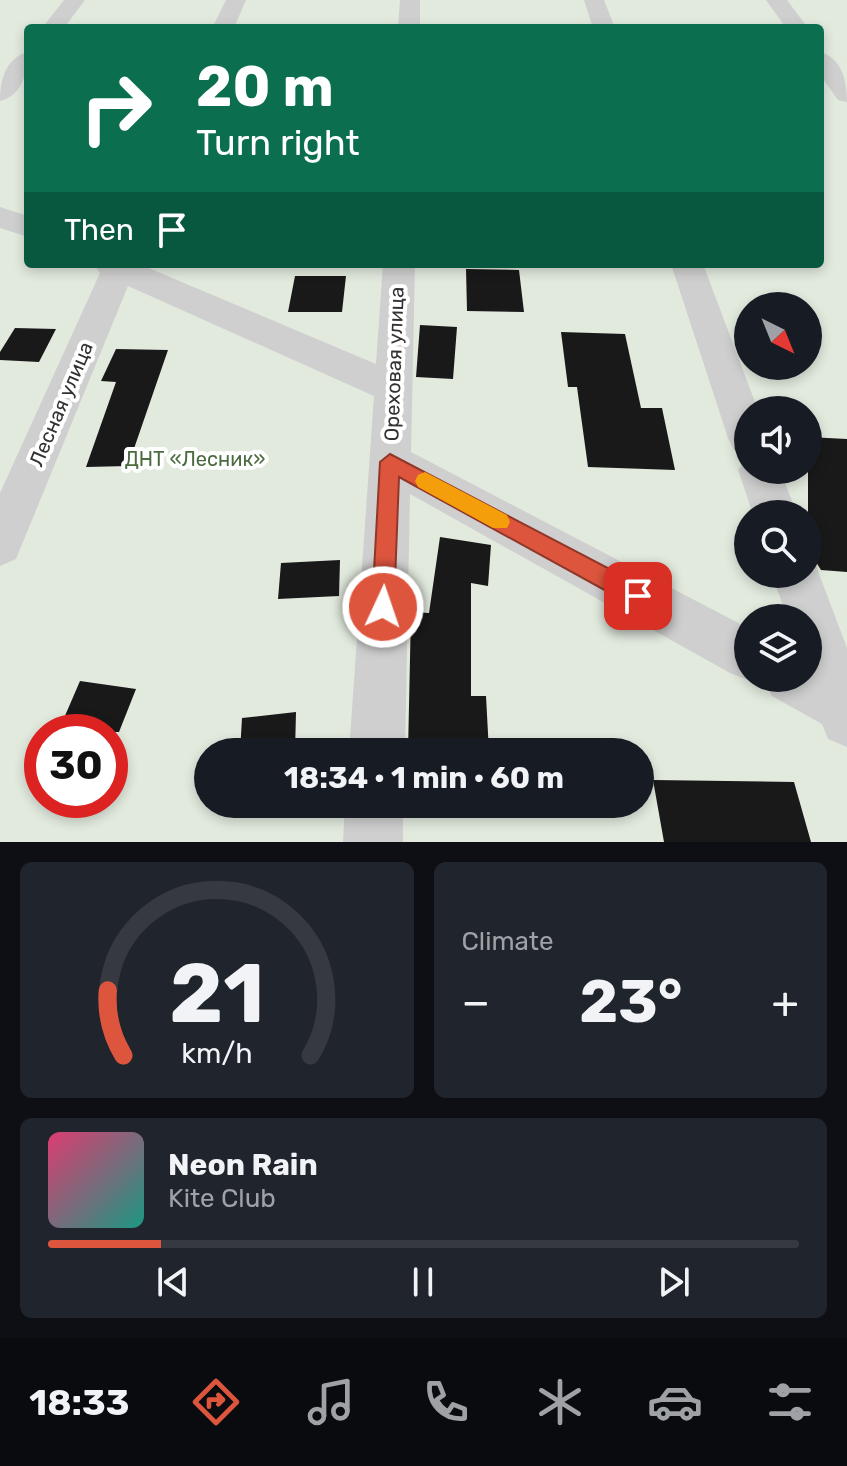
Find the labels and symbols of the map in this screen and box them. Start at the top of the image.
street label: Ореховая улица [379,286,409,442]
north arrow [734,292,822,380]
street label: Лесная улица [24,338,98,470]
park label: ДНТ «Лесник» [125,447,265,471]
pin [604,562,672,630]
position arrow [341,565,425,649]
speed limit sign: 30 [24,714,128,818]

